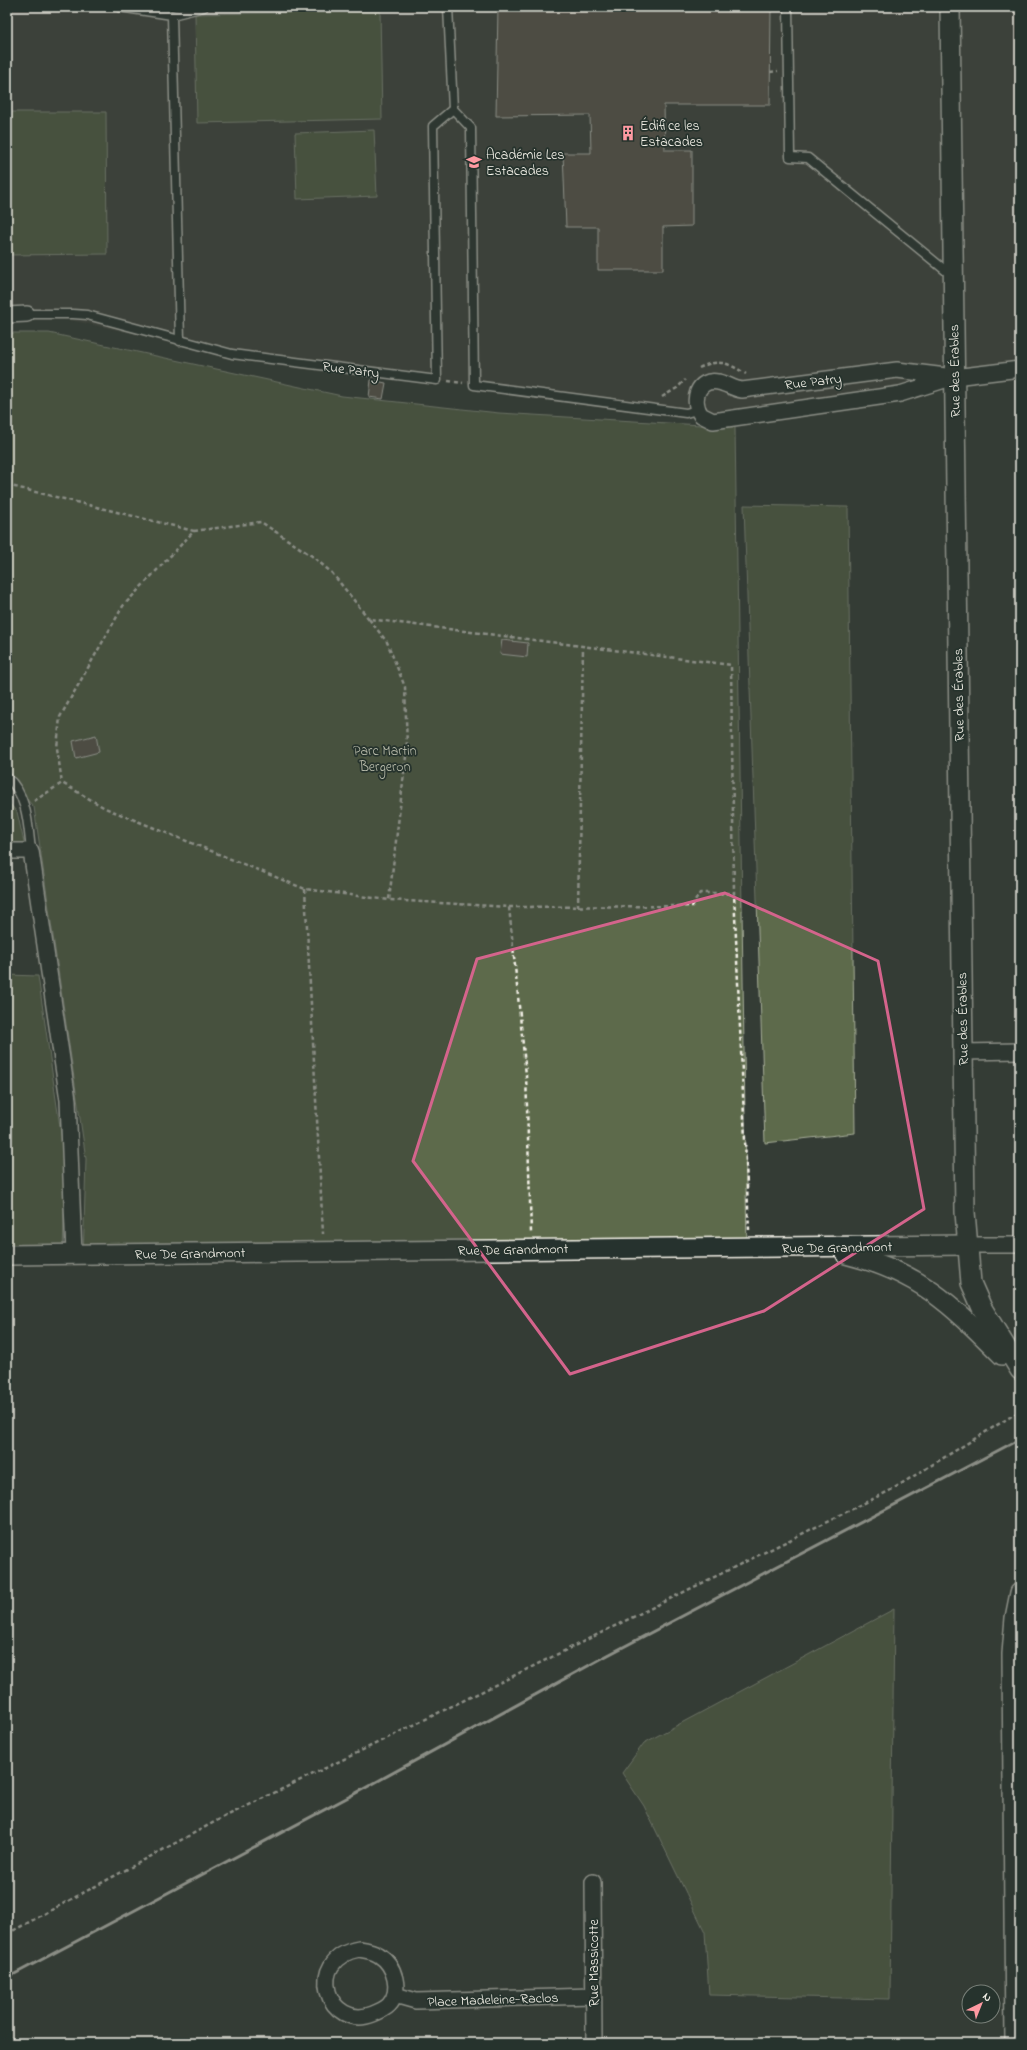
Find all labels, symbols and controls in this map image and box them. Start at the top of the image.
place label: Édifice les Estacades [640,116,703,153]
building icon: Édifice les Estacades [619,124,637,142]
place label: Académie Les Estacades [486,145,564,182]
school or university icon: Académie Les Estacades [465,153,483,171]
street label: Rue des Érables [944,324,967,418]
street label: Rue Patry [321,357,381,385]
street label: Rue Patry [784,369,843,397]
street label: Rue des Érables [948,648,971,742]
park label: Parc Martin Bergeron [353,741,417,779]
street label: Rue des Érables [952,972,975,1066]
street label: Rue De Grandmont [781,1237,893,1260]
street label: Rue De Grandmont [457,1239,569,1262]
street label: Rue De Grandmont [134,1243,246,1266]
street label: Rue Massicotte [584,1919,605,2007]
north arrow [961,1984,1001,2024]
street label: Place Madeleine-Raclos [427,1988,559,2013]
text: N [979,1989,995,2006]

